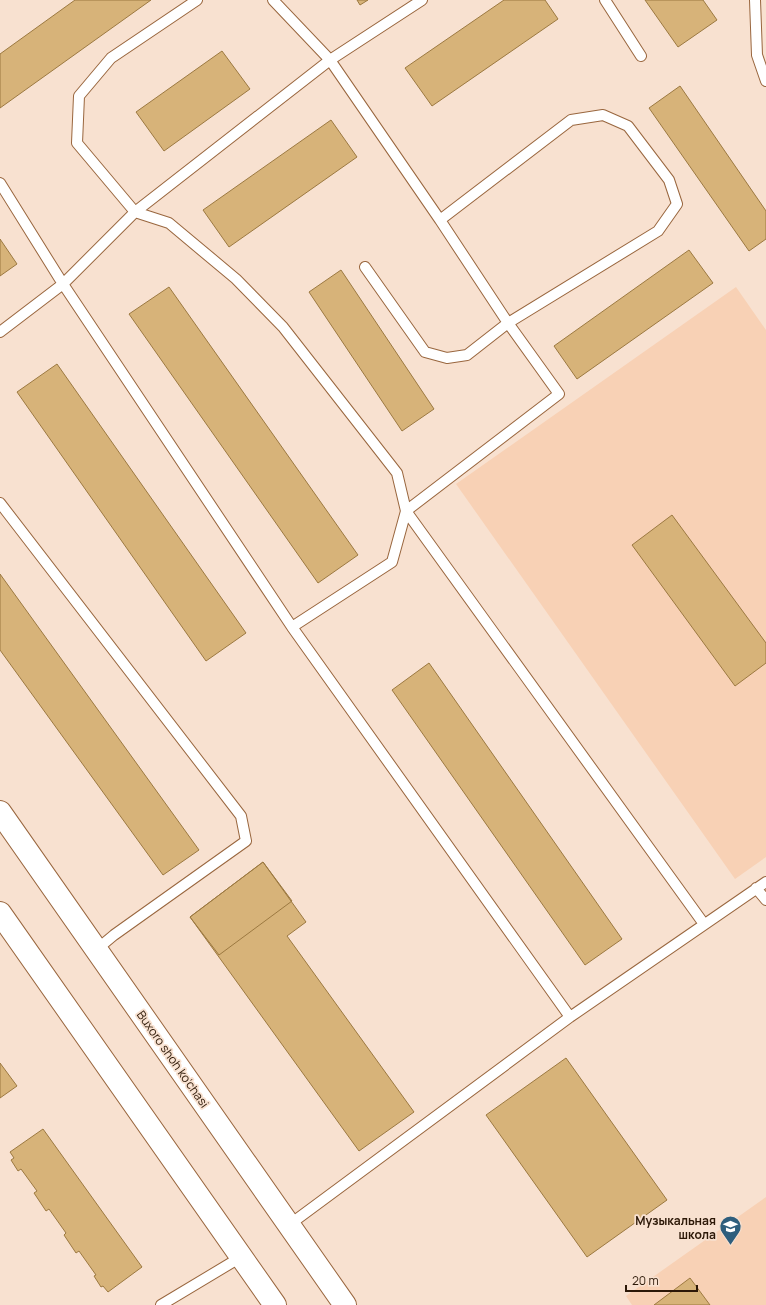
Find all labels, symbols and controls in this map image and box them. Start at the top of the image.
street label: Buxoro shoh ko'chasi [133,1007,213,1111]
place label: Музыкальная школа [635,1212,716,1243]
school or university icon: Музыкальная школа [718,1214,744,1247]
scale bar [626,1267,697,1293]
text: 20 m [632,1272,659,1289]

